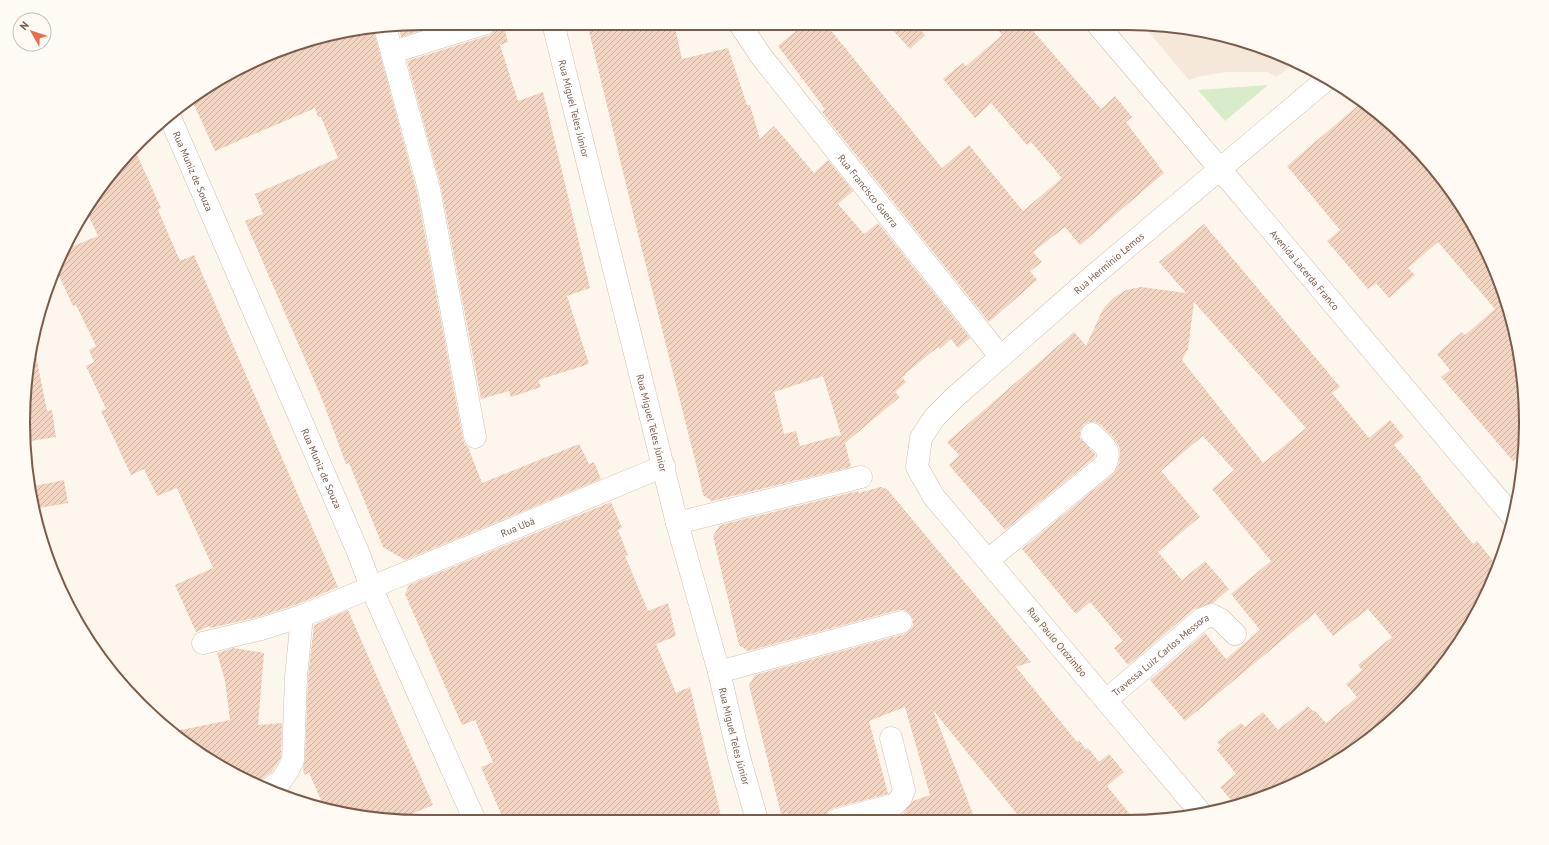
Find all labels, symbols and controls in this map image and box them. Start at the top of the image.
north arrow [12,12,52,52]
text: N [17,18,32,33]
street label: Rua Miguel Teles Júnior [556,58,593,159]
street label: Rua Muniz de Souza [170,129,216,213]
street label: Rua Francisco Guerra [835,152,902,230]
street label: Avenida Lacerda Franco [1267,227,1342,313]
street label: Rua Hermínio Lemos [1071,229,1147,297]
street label: Rua Miguel Teles Júnior [634,373,671,474]
street label: Rua Muniz de Souza [299,426,345,510]
street label: Rua Ubá [499,514,537,540]
street label: Rua Paulo Orozimbo [1024,605,1090,679]
street label: Travessa Luiz Carlos Messora [1109,610,1211,699]
street label: Rua Miguel Teles Júnior [716,686,753,787]

